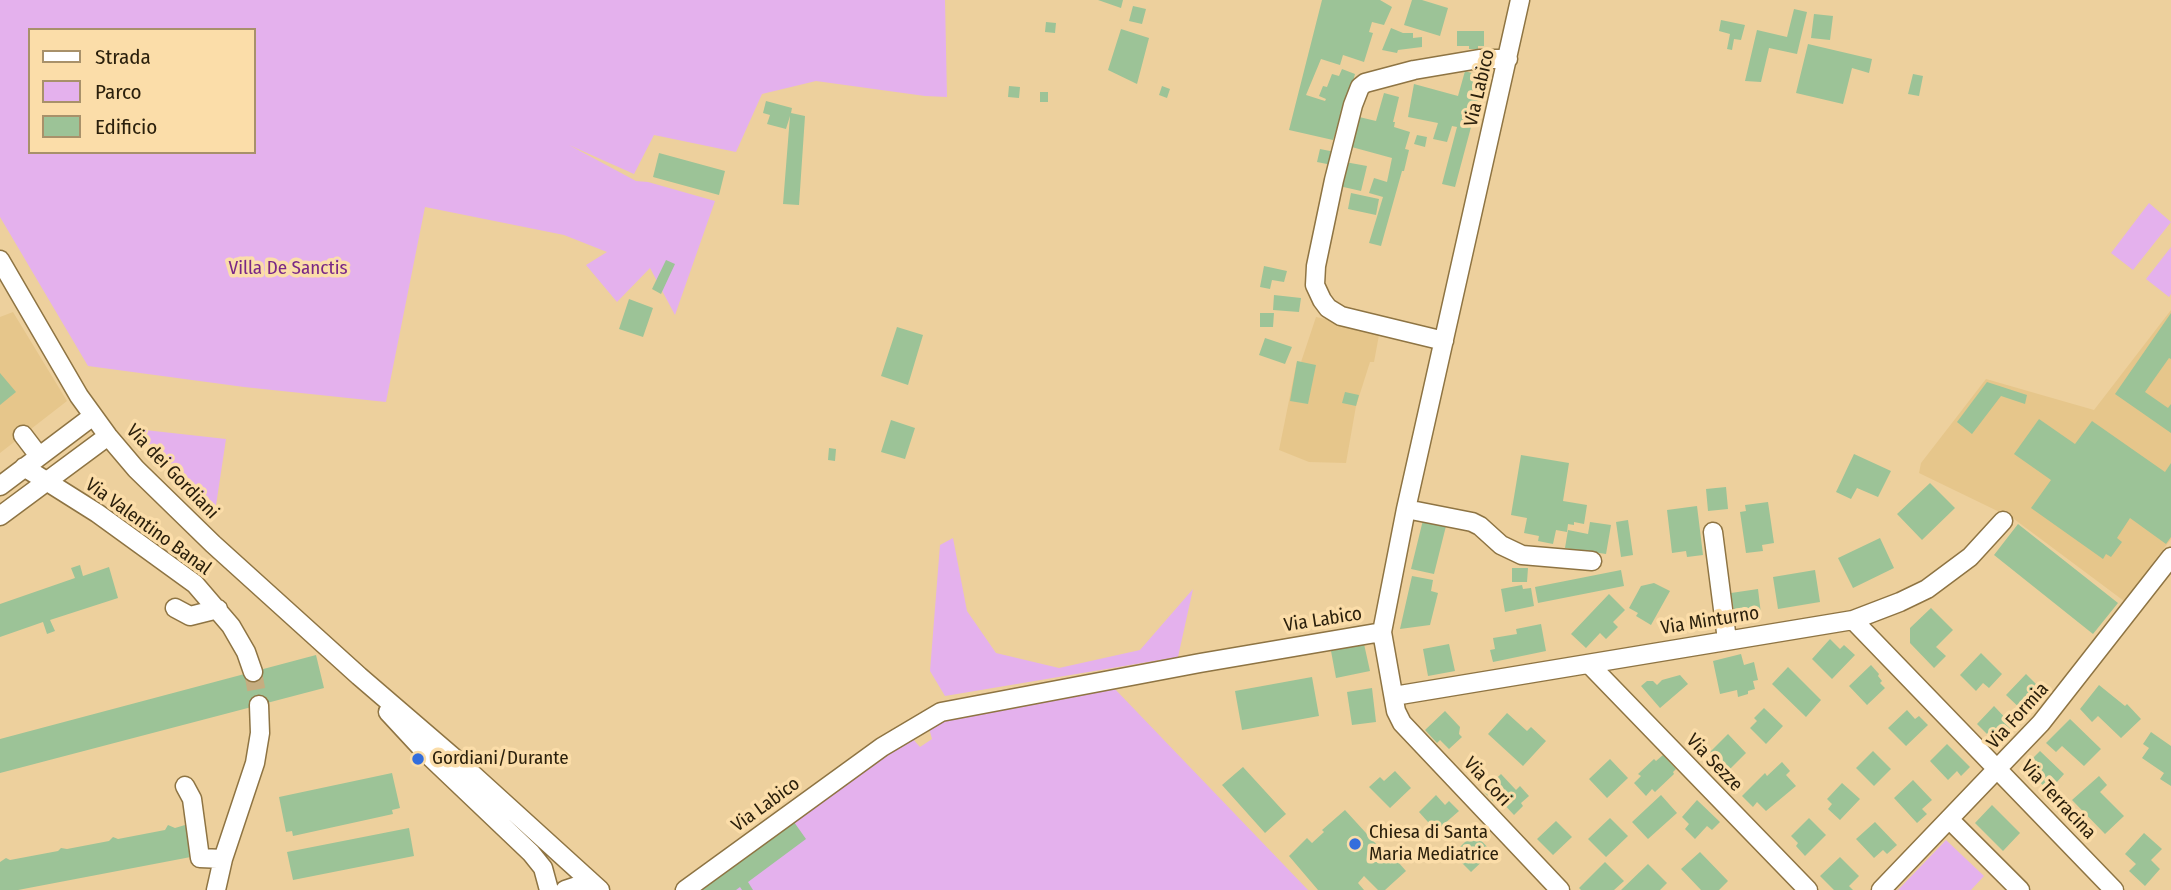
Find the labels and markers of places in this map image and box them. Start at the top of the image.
place label: Gordiani/Durante [432,748,569,770]
marker: Gordiani/Durante [410,751,426,767]
place label: Chiesa di Santa Maria Mediatrice [1369,822,1499,866]
marker: Chiesa di Santa Maria Mediatrice [1347,836,1363,852]

